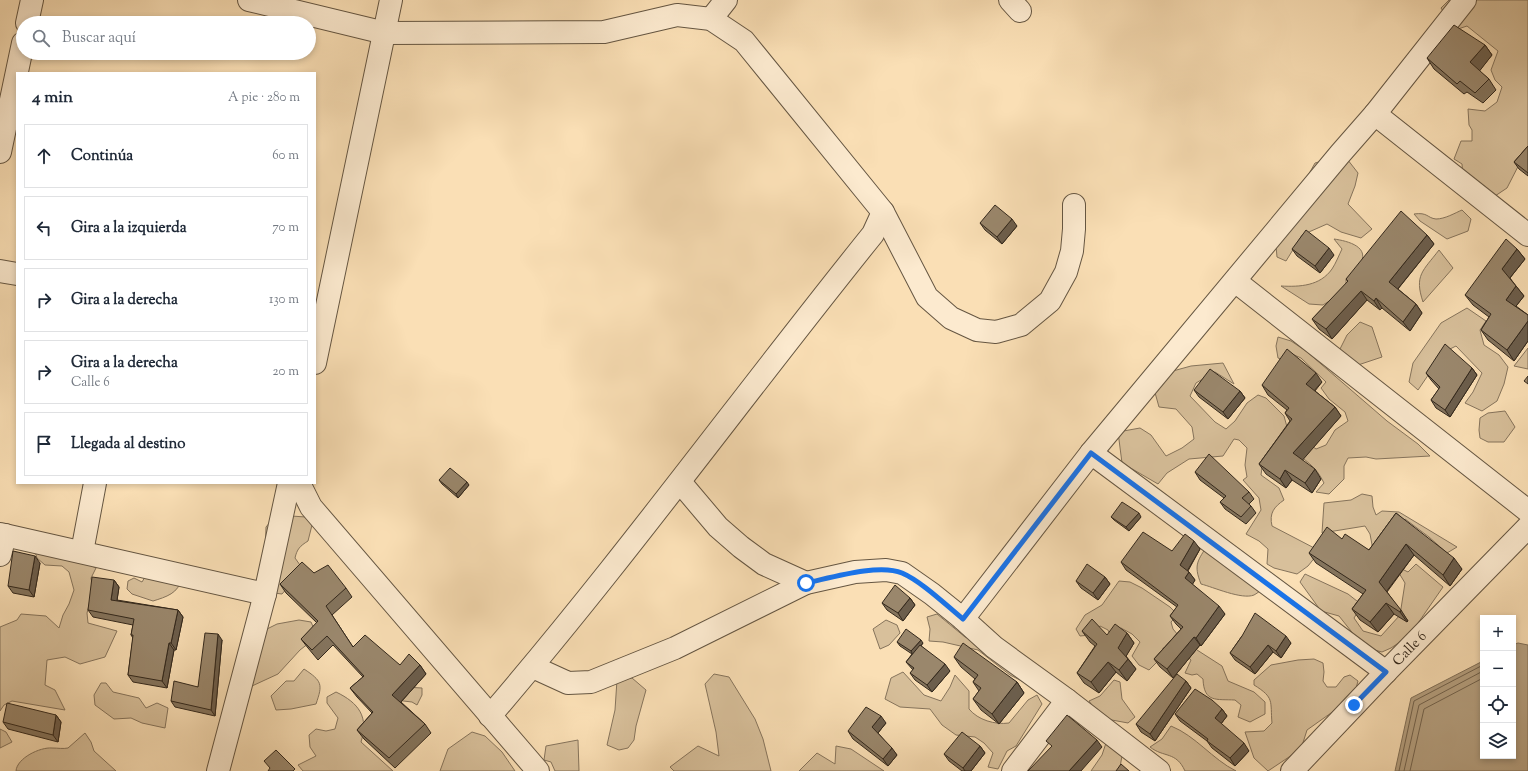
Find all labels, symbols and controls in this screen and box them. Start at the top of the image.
search box [16,16,316,60]
icon: search [30,27,52,49]
text: Buscar aquí [62,28,136,49]
text: 4 min [32,86,73,110]
text: A pie · 280 m [228,89,300,107]
icon: ahead [33,145,55,167]
text: Continúa [71,146,133,167]
text: 60 m [272,147,299,165]
icon: left [33,217,55,239]
text: Gira a la izquierda [71,218,187,239]
text: 70 m [272,219,299,237]
icon: right [33,289,55,311]
text: Gira a la derecha [71,290,178,311]
text: 130 m [269,291,299,309]
text: Gira a la derecha [71,353,178,374]
icon: right [33,361,55,383]
text: 20 m [273,363,299,381]
text: Calle 6 [71,374,110,392]
icon: arrive [33,433,55,455]
text: Llegada al destino [71,434,186,455]
route start [797,574,815,592]
map controls [1480,615,1516,759]
button: + [1480,615,1516,651]
street label: Calle 6 [1389,627,1432,671]
button: − [1480,651,1516,687]
button: locate [1480,687,1516,723]
route end [1345,696,1363,714]
button: layers [1480,723,1516,759]

